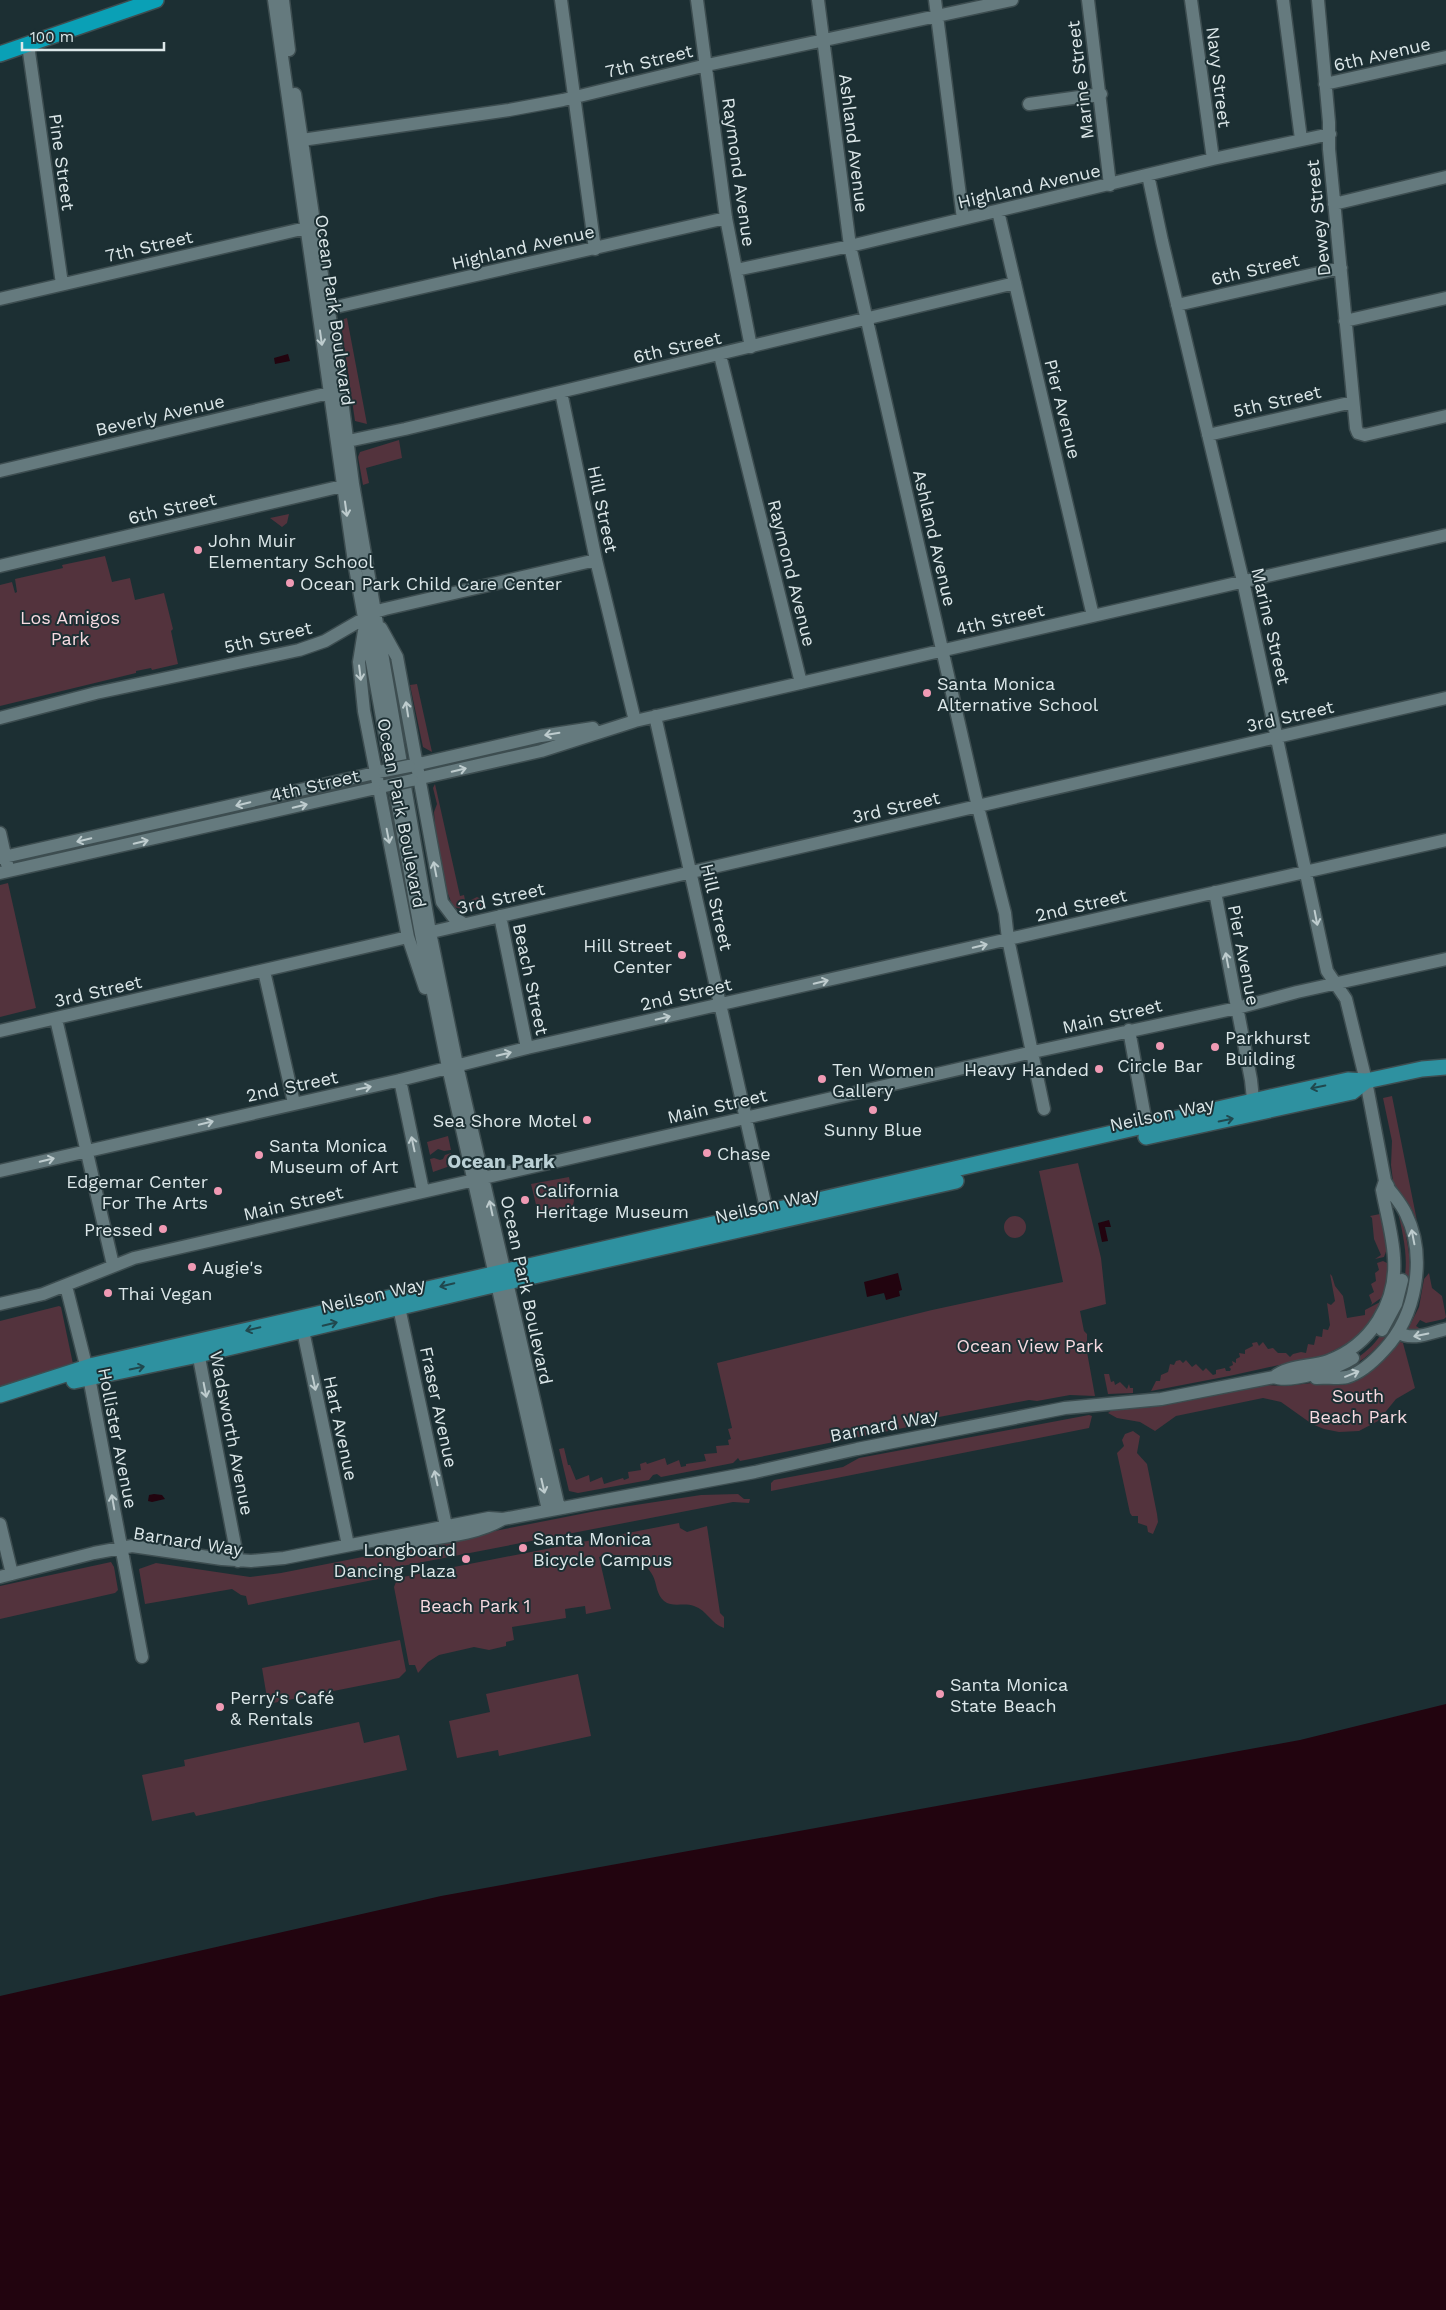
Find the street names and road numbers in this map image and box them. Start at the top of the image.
street label: Marine Street [1062,19,1098,141]
street label: Navy Street [1202,25,1236,129]
street label: 6th Avenue [1332,33,1432,75]
street label: 7th Street [603,40,695,82]
street label: Ashland Avenue [835,72,873,214]
street label: Raymond Avenue [718,96,760,248]
street label: Pine Street [45,112,79,212]
street label: Dewey Street [1301,158,1335,277]
street label: Highland Avenue [956,159,1102,213]
street label: Ocean Park Boulevard [311,213,359,407]
street label: Highland Avenue [450,220,596,274]
street label: 7th Street [103,226,195,266]
street label: 6th Street [1209,249,1302,289]
street label: 6th Street [631,327,724,367]
street label: Pier Avenue [1040,357,1086,461]
street label: 5th Street [1231,381,1323,421]
street label: Beverly Avenue [93,390,227,440]
street label: Hill Street [584,463,623,555]
street label: Ashland Avenue [909,468,961,608]
street label: 6th Street [126,488,219,528]
street label: Raymond Avenue [764,497,820,649]
street label: Marine Street [1247,565,1295,687]
street label: 4th Street [954,599,1047,639]
street label: 5th Street [222,617,314,657]
street label: 3rd Street [1244,696,1336,736]
street label: Ocean Park Boulevard [373,716,431,910]
street label: 4th Street [269,765,362,805]
street label: 3rd Street [850,787,942,827]
street label: Hill Street [697,861,737,953]
street label: 3rd Street [455,878,547,918]
street label: 2nd Street [1033,884,1129,926]
street label: Pier Avenue [1224,903,1264,1007]
street label: Beach Street [509,921,553,1037]
street label: 3rd Street [52,971,144,1011]
street label: 2nd Street [638,973,734,1015]
street label: Main Street [1060,994,1164,1038]
street label: 2nd Street [244,1066,340,1106]
street label: Main Street [665,1084,769,1128]
street label: Neilson Way [1108,1093,1217,1135]
street label: Main Street [241,1181,345,1225]
street label: Neilson Way [713,1183,822,1227]
street label: Ocean Park Boulevard [497,1194,557,1386]
street label: Neilson Way [319,1273,428,1317]
street label: Fraser Avenue [416,1344,462,1470]
street label: Wadsworth Avenue [206,1349,258,1517]
street label: Hollister Avenue [94,1366,142,1510]
street label: Hart Avenue [320,1374,362,1482]
street label: Barnard Way [828,1404,941,1446]
street label: Barnard Way [132,1522,245,1560]

